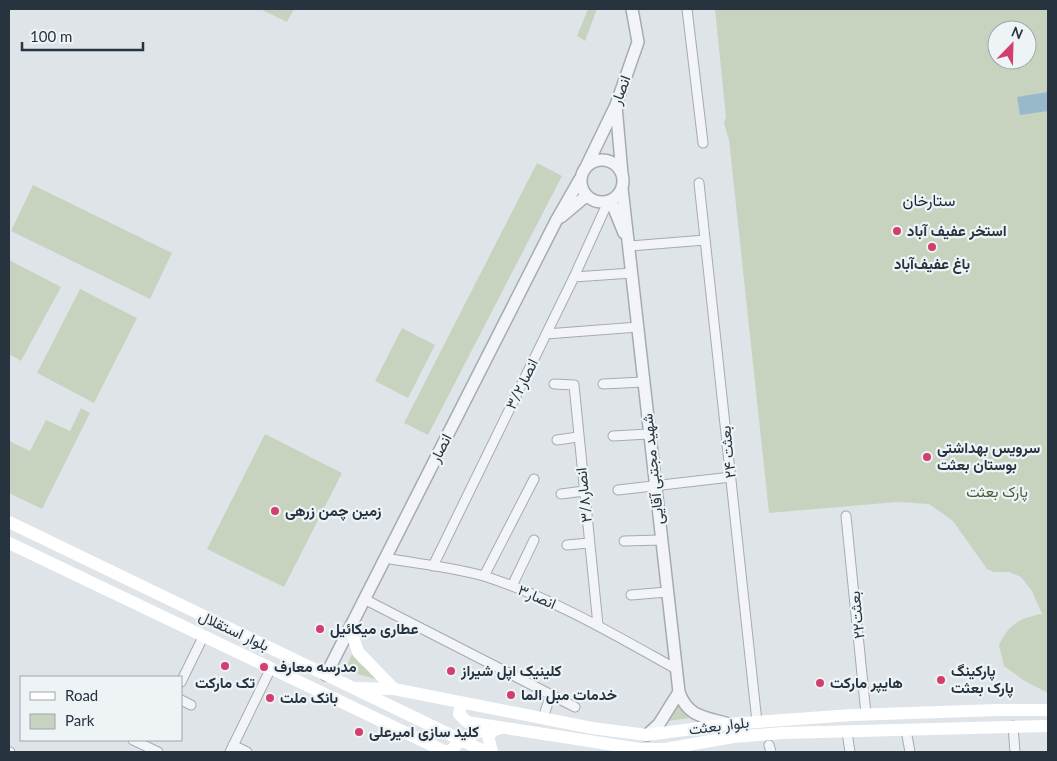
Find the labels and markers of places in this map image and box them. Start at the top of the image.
place label: استخر عفیف آباد [907,221,1007,240]
marker: استخر عفیف آباد [891,225,903,237]
marker: باغ عفیف‌آباد [926,241,938,253]
place label: باغ عفیف‌آباد [894,254,970,274]
place label: سرویس بهداشتی بوستان بعثت [937,438,1040,474]
marker: سرویس بهداشتی بوستان بعثت [921,451,933,463]
place label: زمین چمن زرهی [285,501,381,521]
marker: زمین چمن زرهی [269,505,281,517]
place label: عطاری میکائیل [330,619,418,638]
marker: عطاری میکائیل [314,623,326,635]
place label: مدرسه معارف [274,657,357,676]
marker: تک مارکت [219,660,231,672]
marker: مدرسه معارف [258,661,270,673]
place label: کلینیک اپل شیراز [460,661,562,681]
place label: پارکینگ پارک بعثت [951,661,1014,698]
marker: کلینیک اپل شیراز [445,665,457,677]
place label: تک مارکت [195,673,255,692]
place label: هایپر مارکت [830,673,903,693]
marker: پارکینگ پارک بعثت [935,674,947,686]
marker: هایپر مارکت [814,677,826,689]
place label: خدمات مبل الما [521,685,617,704]
place label: بانک ملت [280,688,338,707]
marker: خدمات مبل الما [505,689,517,701]
marker: بانک ملت [264,692,276,704]
place label: کلید سازی امیرعلی [369,722,479,741]
marker: کلید سازی امیرعلی [353,726,365,738]

